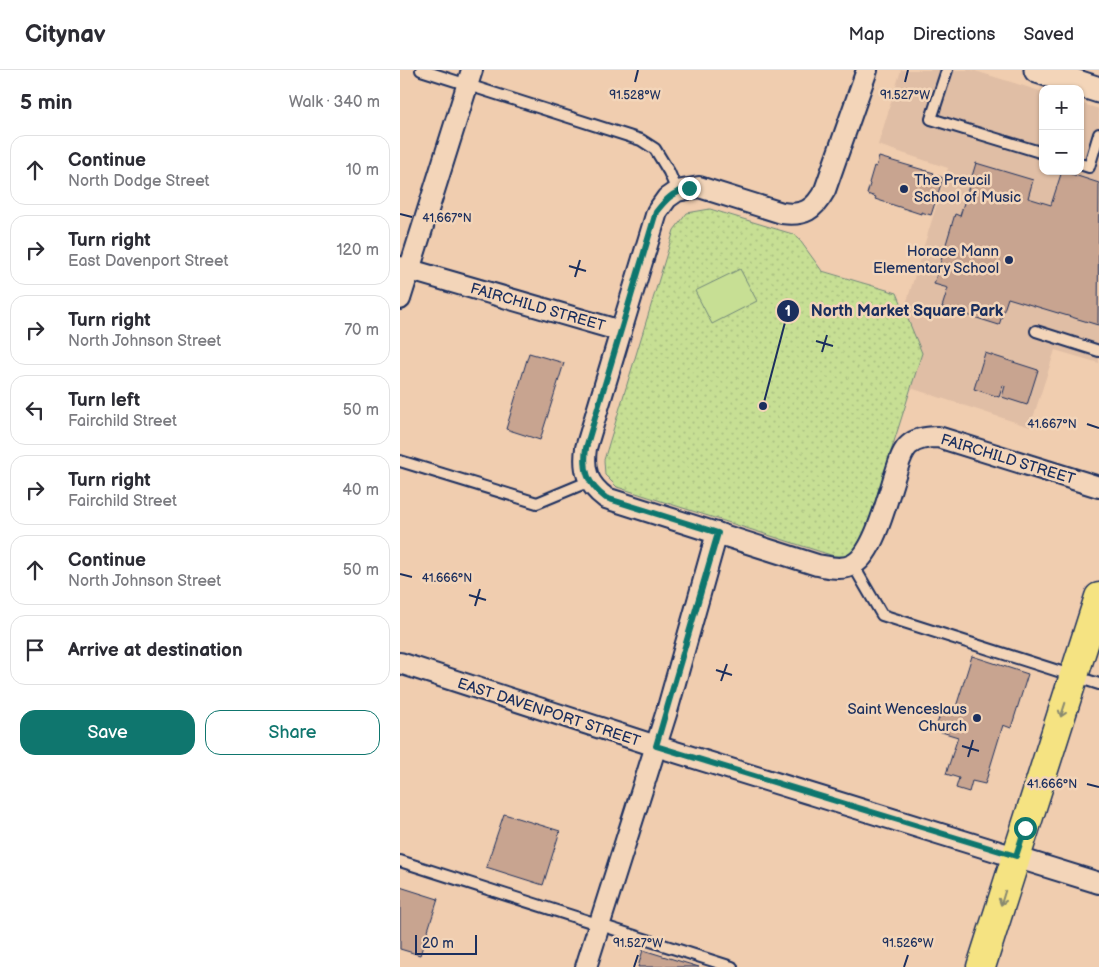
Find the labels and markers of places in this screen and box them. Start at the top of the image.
place label: The Preucil School of Music [914,171,1021,207]
marker: The Preucil School of Music [898,183,910,195]
place label: Horace Mann Elementary School [873,242,999,278]
marker: Horace Mann Elementary School [1003,254,1015,266]
callout: North Market Square Park [776,295,1013,326]
place label: Saint Wenceslaus Church [847,700,968,736]
marker: Saint Wenceslaus Church [971,712,983,724]

